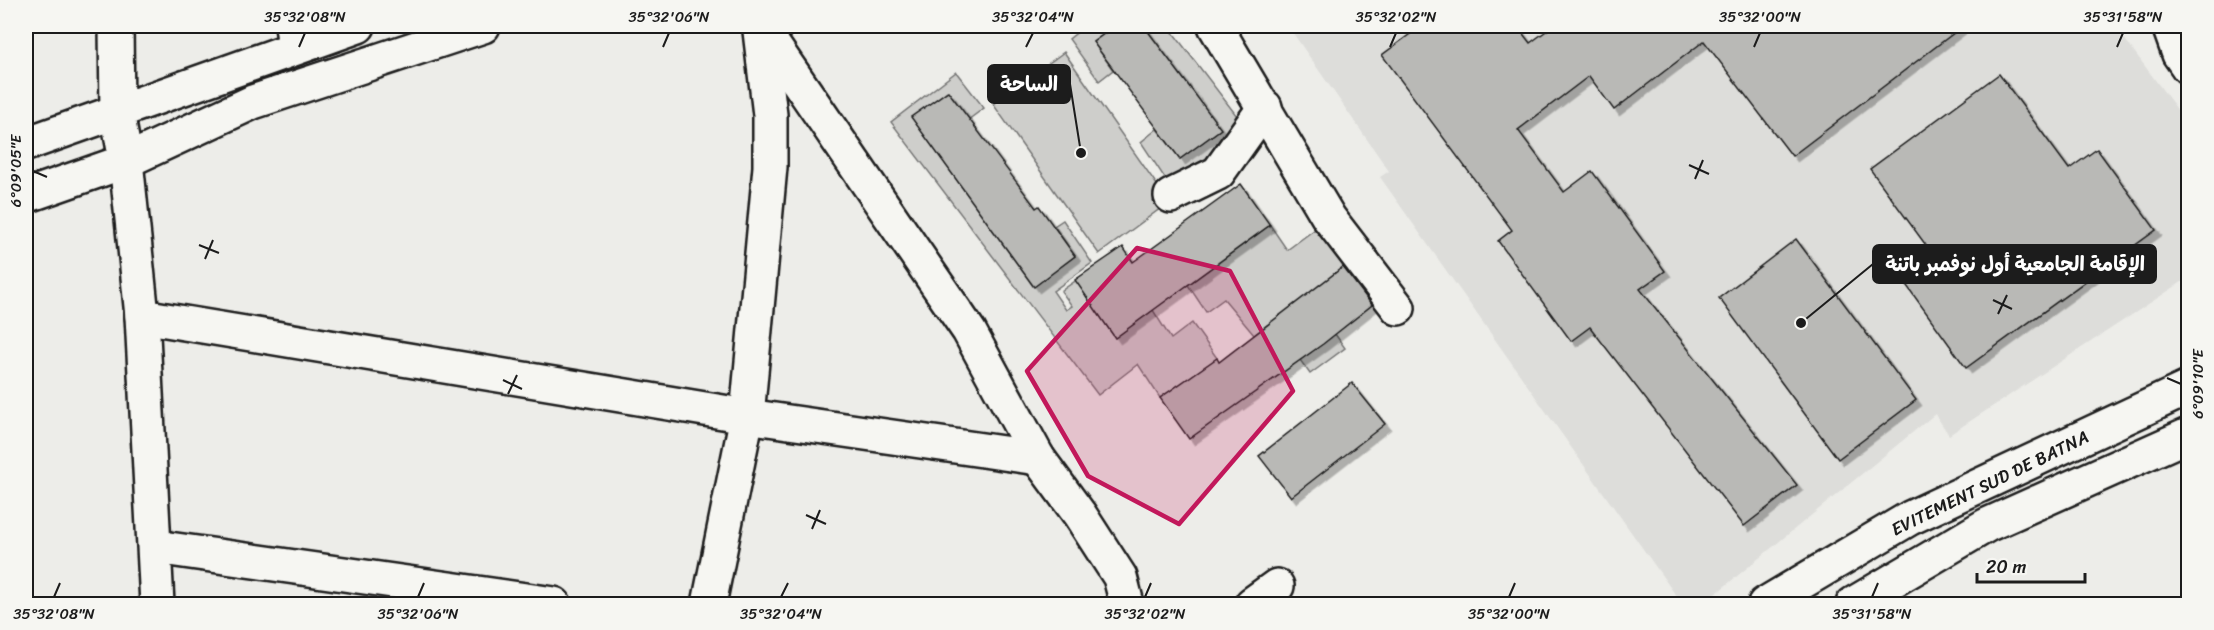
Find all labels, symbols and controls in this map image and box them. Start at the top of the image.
text: 35°32'08"N [264,4,346,30]
text: 35°32'06"N [629,4,710,30]
text: 35°32'04"N [992,4,1074,30]
text: 35°32'02"N [1355,4,1437,30]
text: 35°32'00"N [1719,4,1802,30]
text: 35°31'58"N [2084,4,2163,30]
callout: الساحة [988,65,1070,103]
text: الساحة [1000,67,1058,102]
text: 6°09'05"E [3,133,29,207]
callout: الإقامة الجامعية أول نوفمبر باتنة [1873,245,2156,283]
text: الإقامة الجامعية أول نوفمبر باتنة [1885,247,2145,282]
text: 6°09'10"E [2185,347,2211,419]
street label: EVITEMENT SUD DE BATNA [1885,421,2095,545]
scale bar [1977,546,2085,584]
text: 20 m [1986,551,2026,583]
text: 35°32'08"N [13,601,95,627]
text: 35°32'06"N [378,601,459,627]
text: 35°32'04"N [740,601,822,627]
text: 35°32'02"N [1104,601,1186,627]
text: 35°32'00"N [1468,601,1551,627]
text: 35°31'58"N [1833,601,1912,627]

